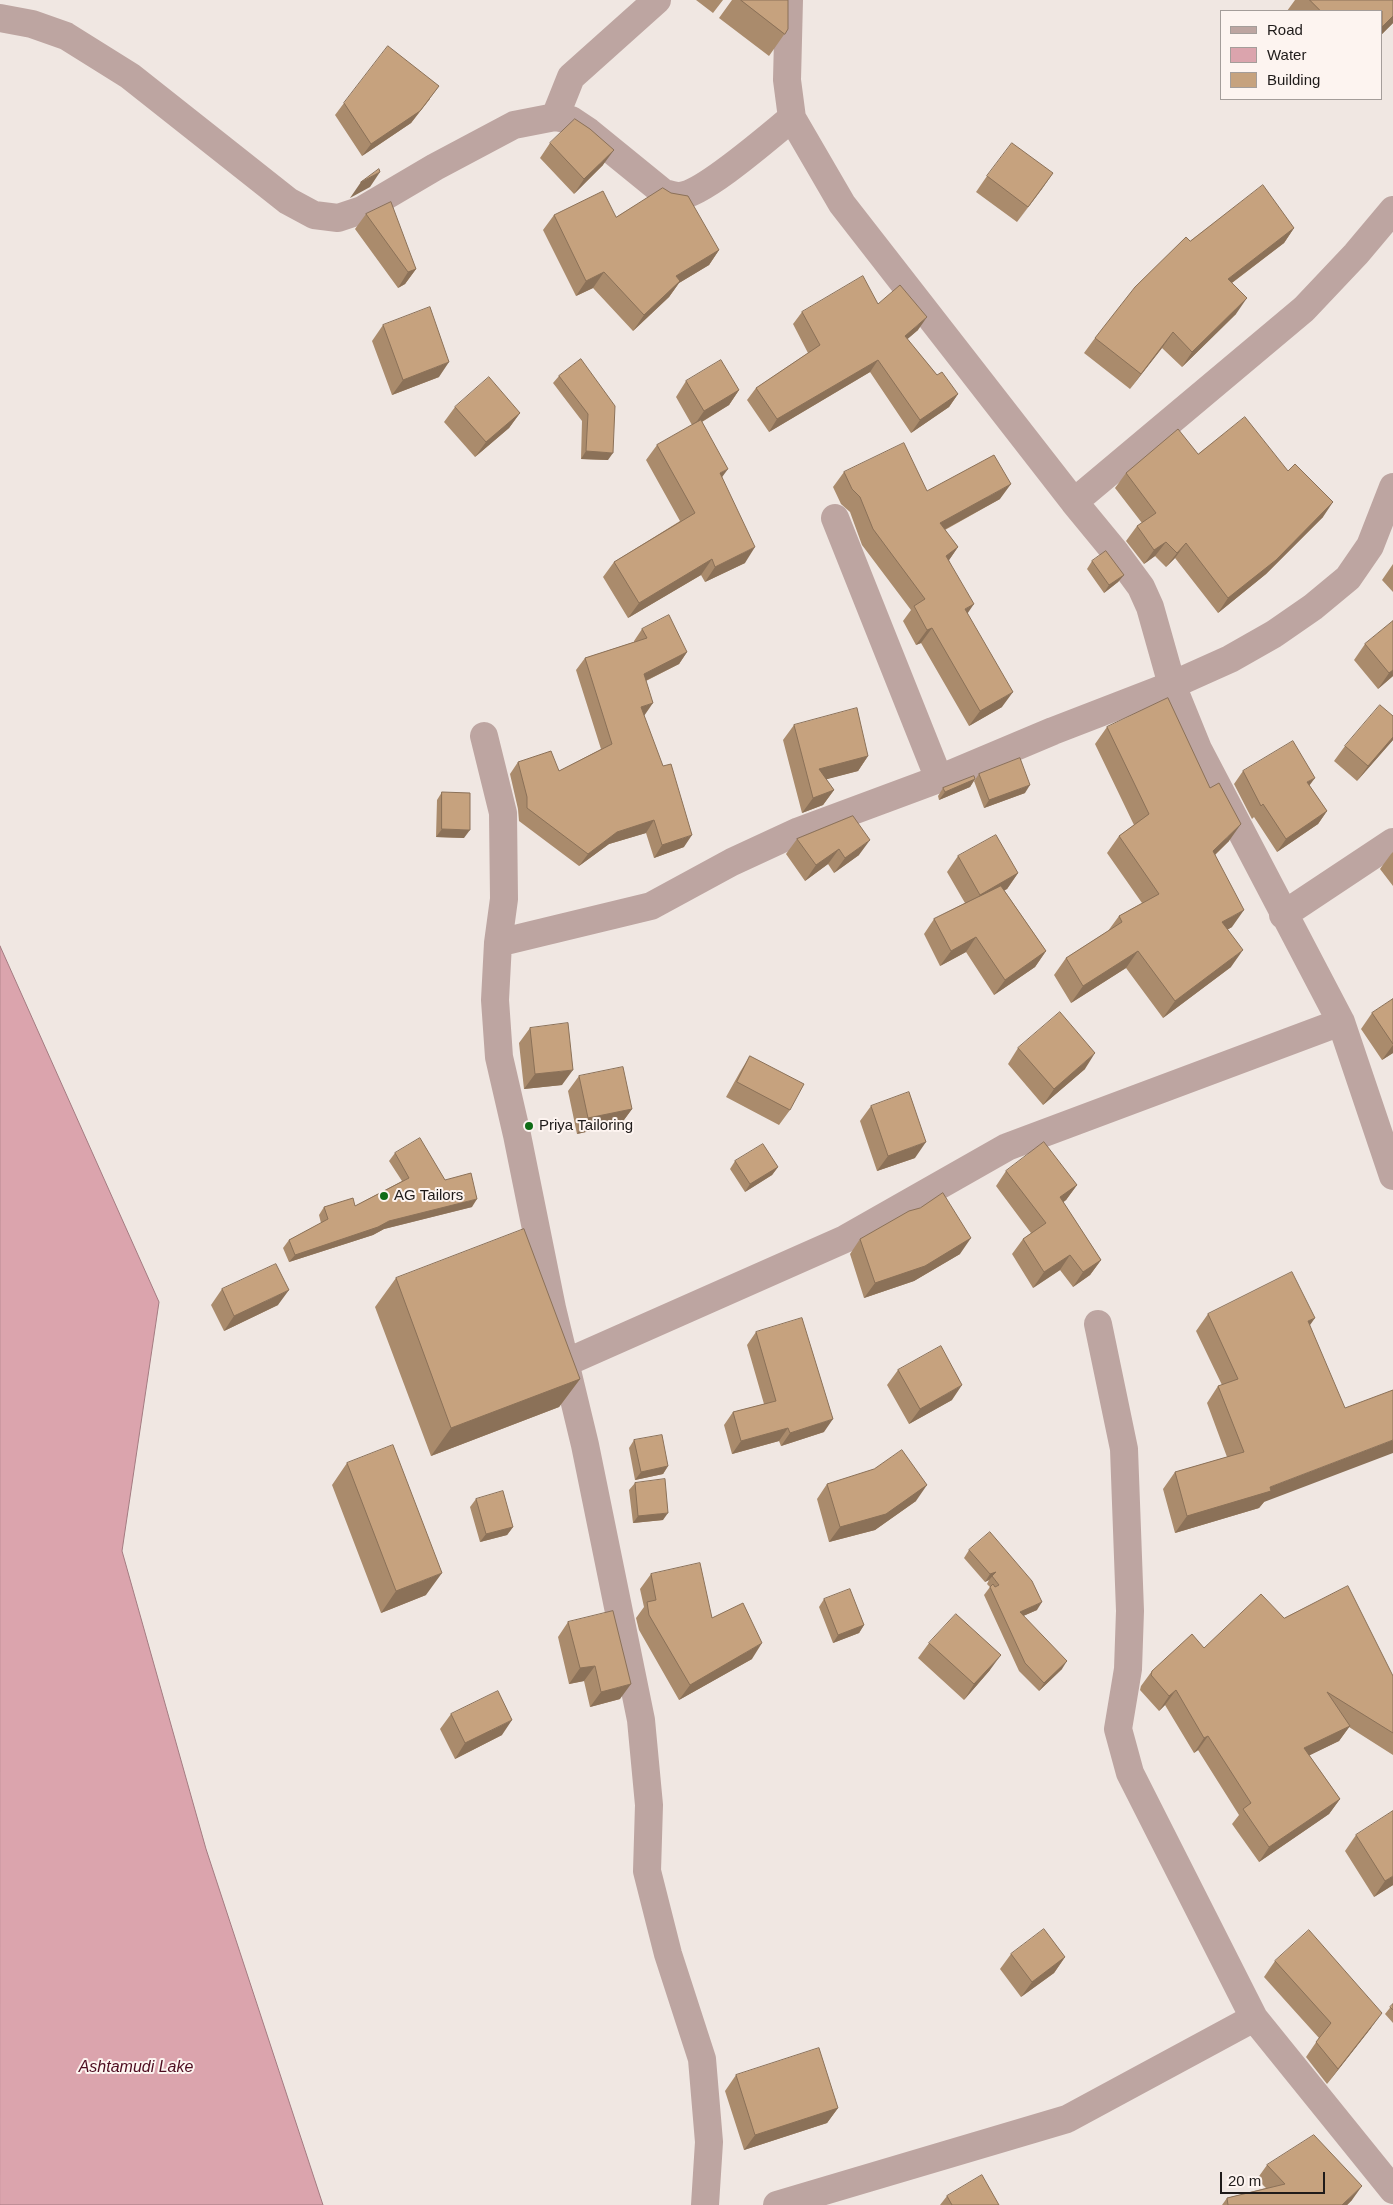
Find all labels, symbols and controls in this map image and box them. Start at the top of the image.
legend [1220,10,1383,100]
text: Road [1267,21,1303,38]
text: Water [1267,46,1306,63]
text: Building [1267,71,1320,88]
place label: Priya Tailoring [539,1117,633,1135]
marker: Priya Tailoring [523,1120,535,1132]
place label: AG Tailors [394,1187,463,1205]
marker: AG Tailors [378,1190,390,1202]
water label: Ashtamudi Lake [79,2058,193,2078]
scale bar [1223,2162,1328,2194]
text: 20 m [1228,2172,1261,2189]

